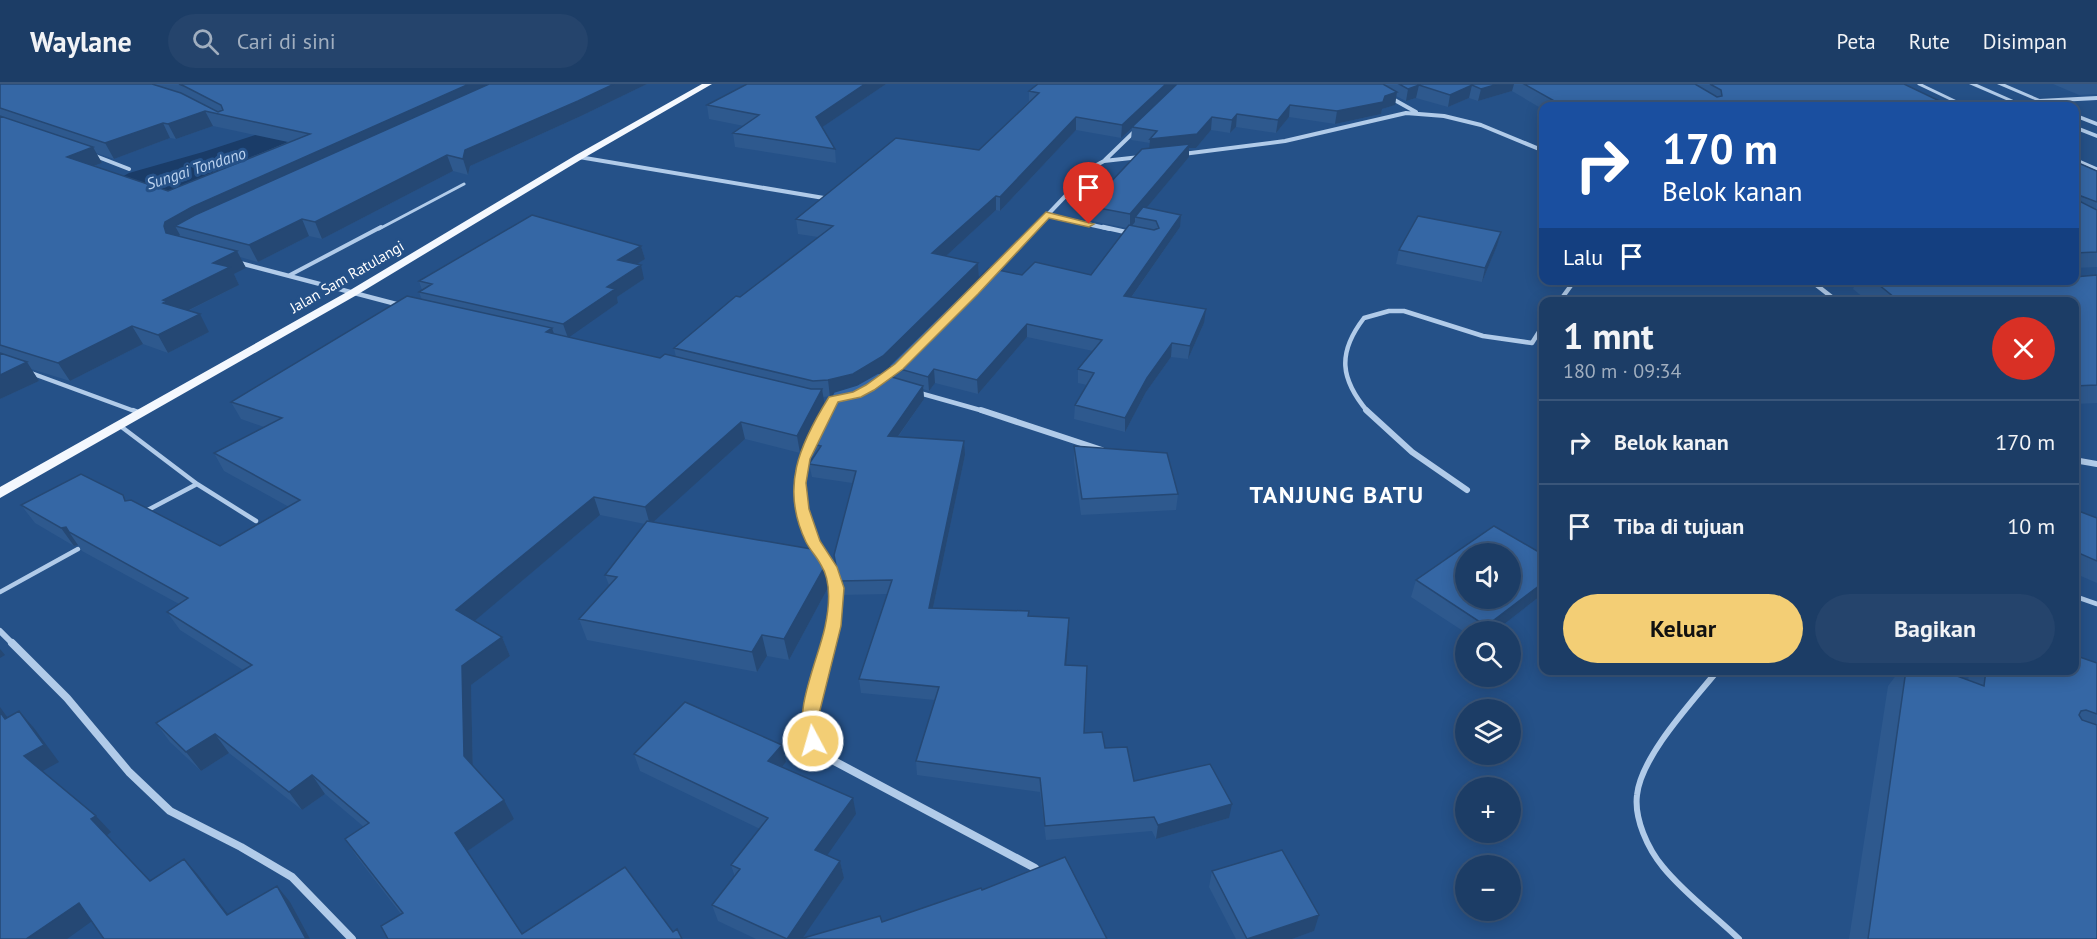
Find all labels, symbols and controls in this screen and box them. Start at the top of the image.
search box [168,14,588,68]
text: Waylane [30,23,132,60]
icon: search [189,25,222,58]
text: Cari di sini [237,27,336,55]
text: Peta [1836,28,1876,55]
text: Rute [1909,28,1950,55]
text: Disimpan [1983,28,2067,55]
text: 170 m [1662,121,1778,176]
icon: right [1563,126,1641,204]
water label: Sungai Tondano [144,142,248,194]
pin [1063,162,1114,224]
icon: arrive [1072,171,1105,204]
text: Belok kanan [1662,174,1802,208]
street label: Jalan Sam Ratulangi [285,236,407,318]
icon: arrive [1615,240,1648,273]
text: Lalu [1563,243,1603,271]
text: 1 mnt [1563,312,1654,359]
button: close [1992,317,2055,380]
text: 180 m · 09:34 [1563,358,1681,384]
icon: right [1563,426,1596,459]
text: Belok kanan [1614,428,1729,456]
text: 170 m [1995,428,2055,456]
district label: TANJUNG BATU [1249,479,1425,510]
icon: arrive [1563,510,1596,543]
text: Tiba di tujuan [1614,512,1744,540]
text: 10 m [2007,512,2055,540]
map controls [1455,543,1521,921]
button: sound [1455,543,1521,609]
button: Keluar [1563,594,1803,663]
button: Bagikan [1815,594,2055,663]
button: search [1455,621,1521,687]
button: layers [1455,699,1521,765]
position arrow [781,709,845,773]
button: + [1455,777,1521,843]
button: − [1455,855,1521,921]

